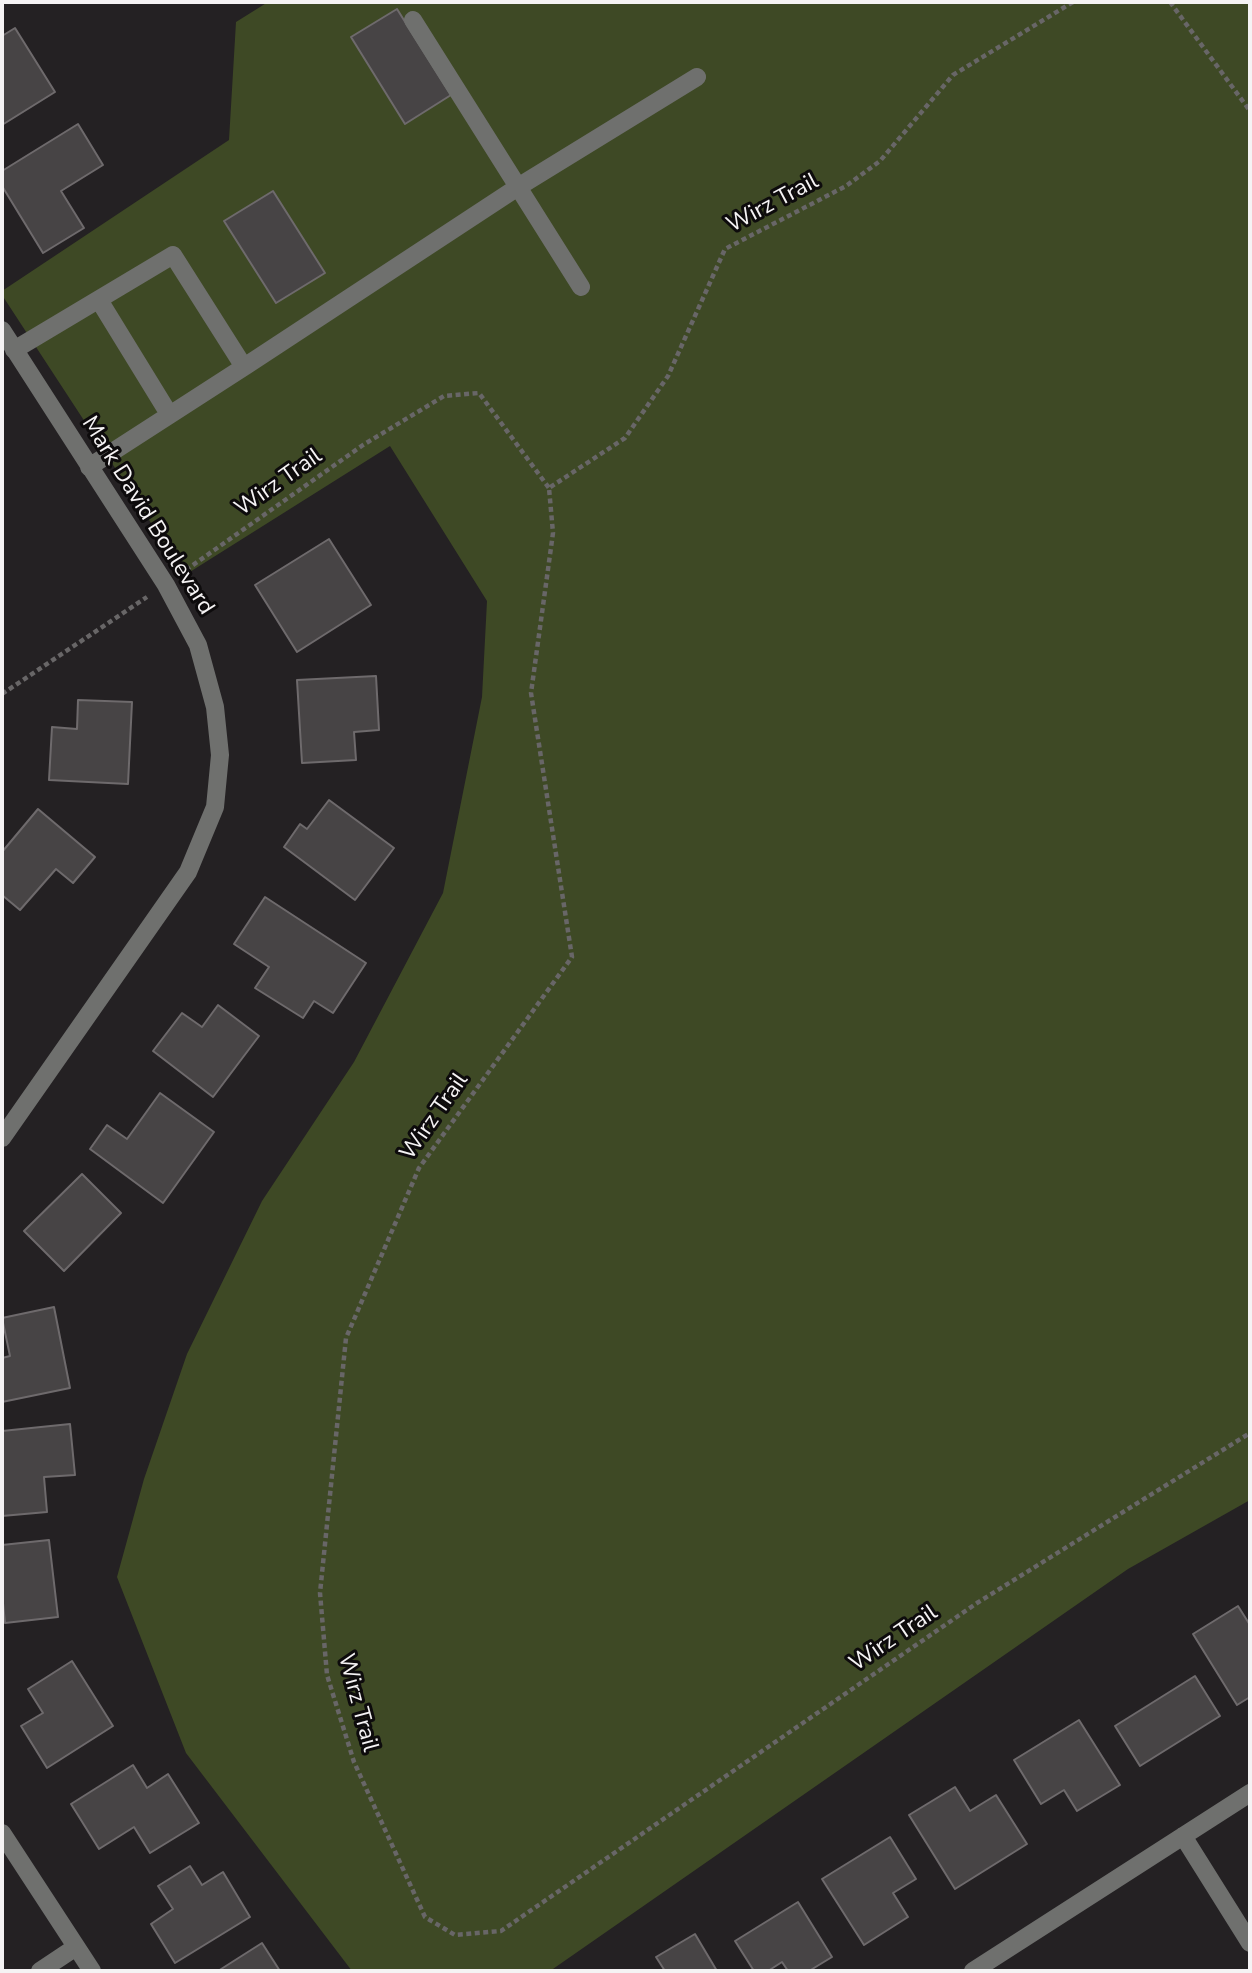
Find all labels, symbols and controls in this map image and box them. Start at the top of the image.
street label: Wirz Trail [722,168,824,240]
street label: Mark David Boulevard [75,412,219,620]
street label: Wirz Trail [230,443,328,523]
street label: Wirz Trail [395,1068,475,1166]
street label: Wirz Trail [845,1600,943,1678]
street label: Wirz Trail [331,1651,383,1755]

